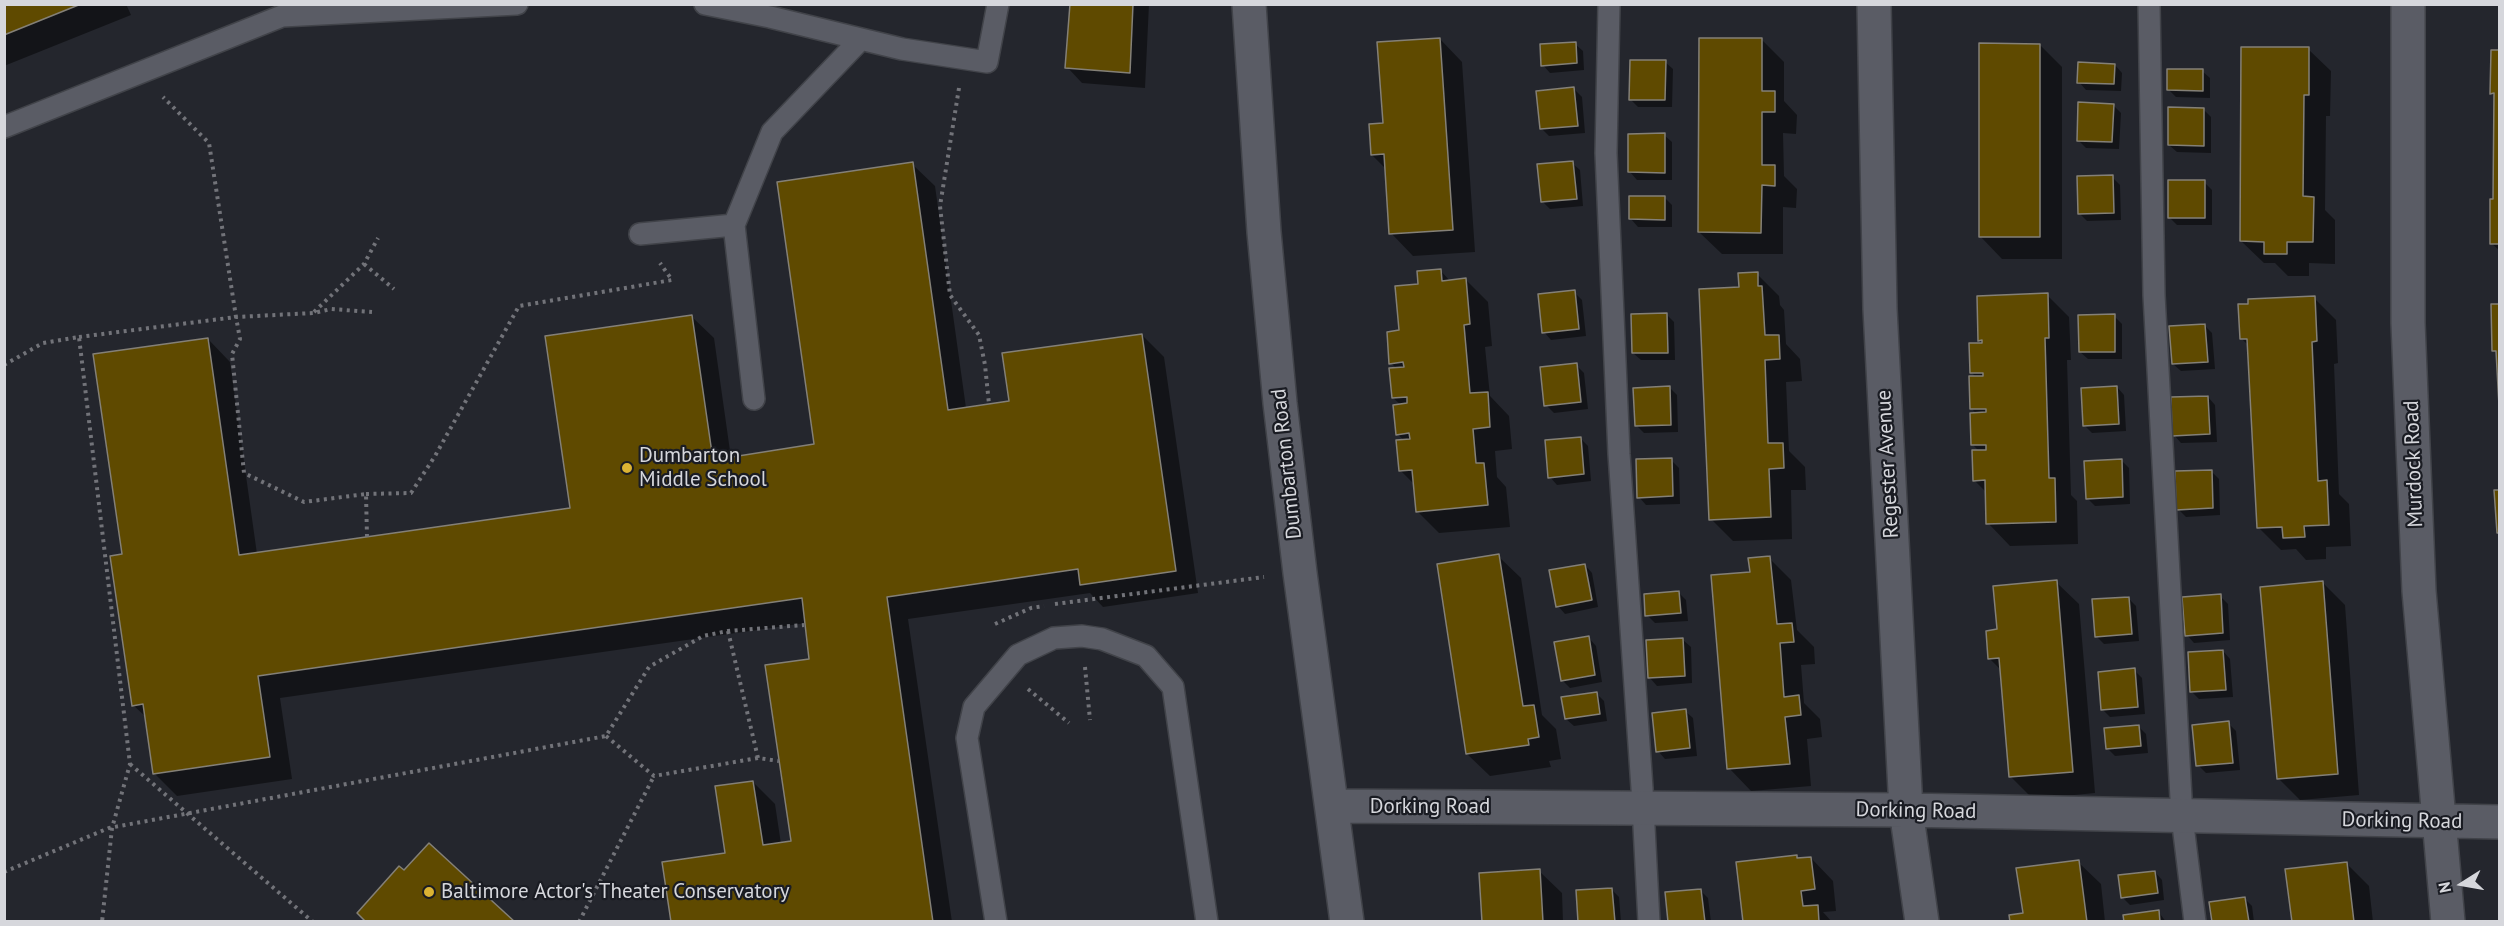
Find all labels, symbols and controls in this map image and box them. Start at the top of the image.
street label: Dumbarton Road [1267,387,1307,541]
street label: Regester Avenue [1872,389,1904,539]
street label: Murdock Road [2399,400,2429,528]
place label: Dumbarton Middle School [639,443,767,493]
marker: Dumbarton Middle School [620,461,634,475]
street label: Dorking Road [1370,794,1490,820]
street label: Dorking Road [1855,797,1977,825]
street label: Dorking Road [2341,807,2463,835]
north arrow [2432,854,2492,914]
place label: Baltimore Actor's Theater Conservatory [441,879,790,905]
text: N [2434,880,2455,895]
marker: Baltimore Actor's Theater Conservatory [422,885,436,899]

